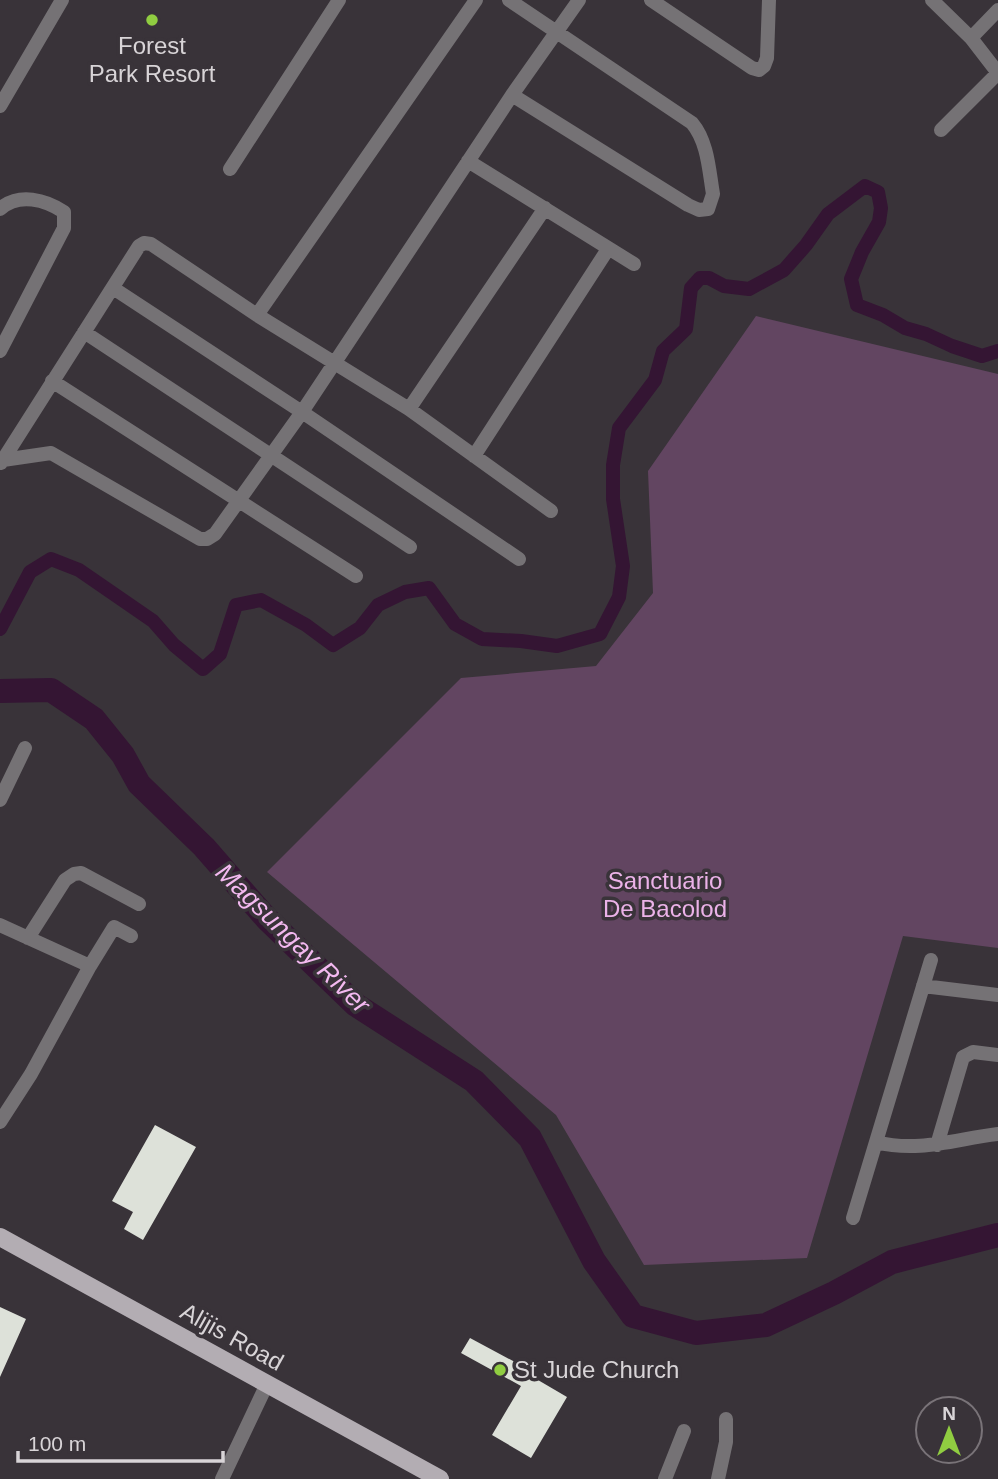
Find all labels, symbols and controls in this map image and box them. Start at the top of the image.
marker: Forest Park Resort [144,12,160,28]
place label: Forest Park Resort [89,32,216,87]
water label: Magsungay River [210,857,377,1020]
park label: Sanctuario De Bacolod [603,867,727,922]
street label: Alijis Road [176,1297,288,1376]
place label: St Jude Church [514,1356,679,1383]
marker: St Jude Church [492,1362,508,1378]
north arrow [914,1395,984,1465]
text: N [942,1403,956,1424]
scale bar [18,1420,222,1464]
text: 100 m [28,1432,86,1455]

